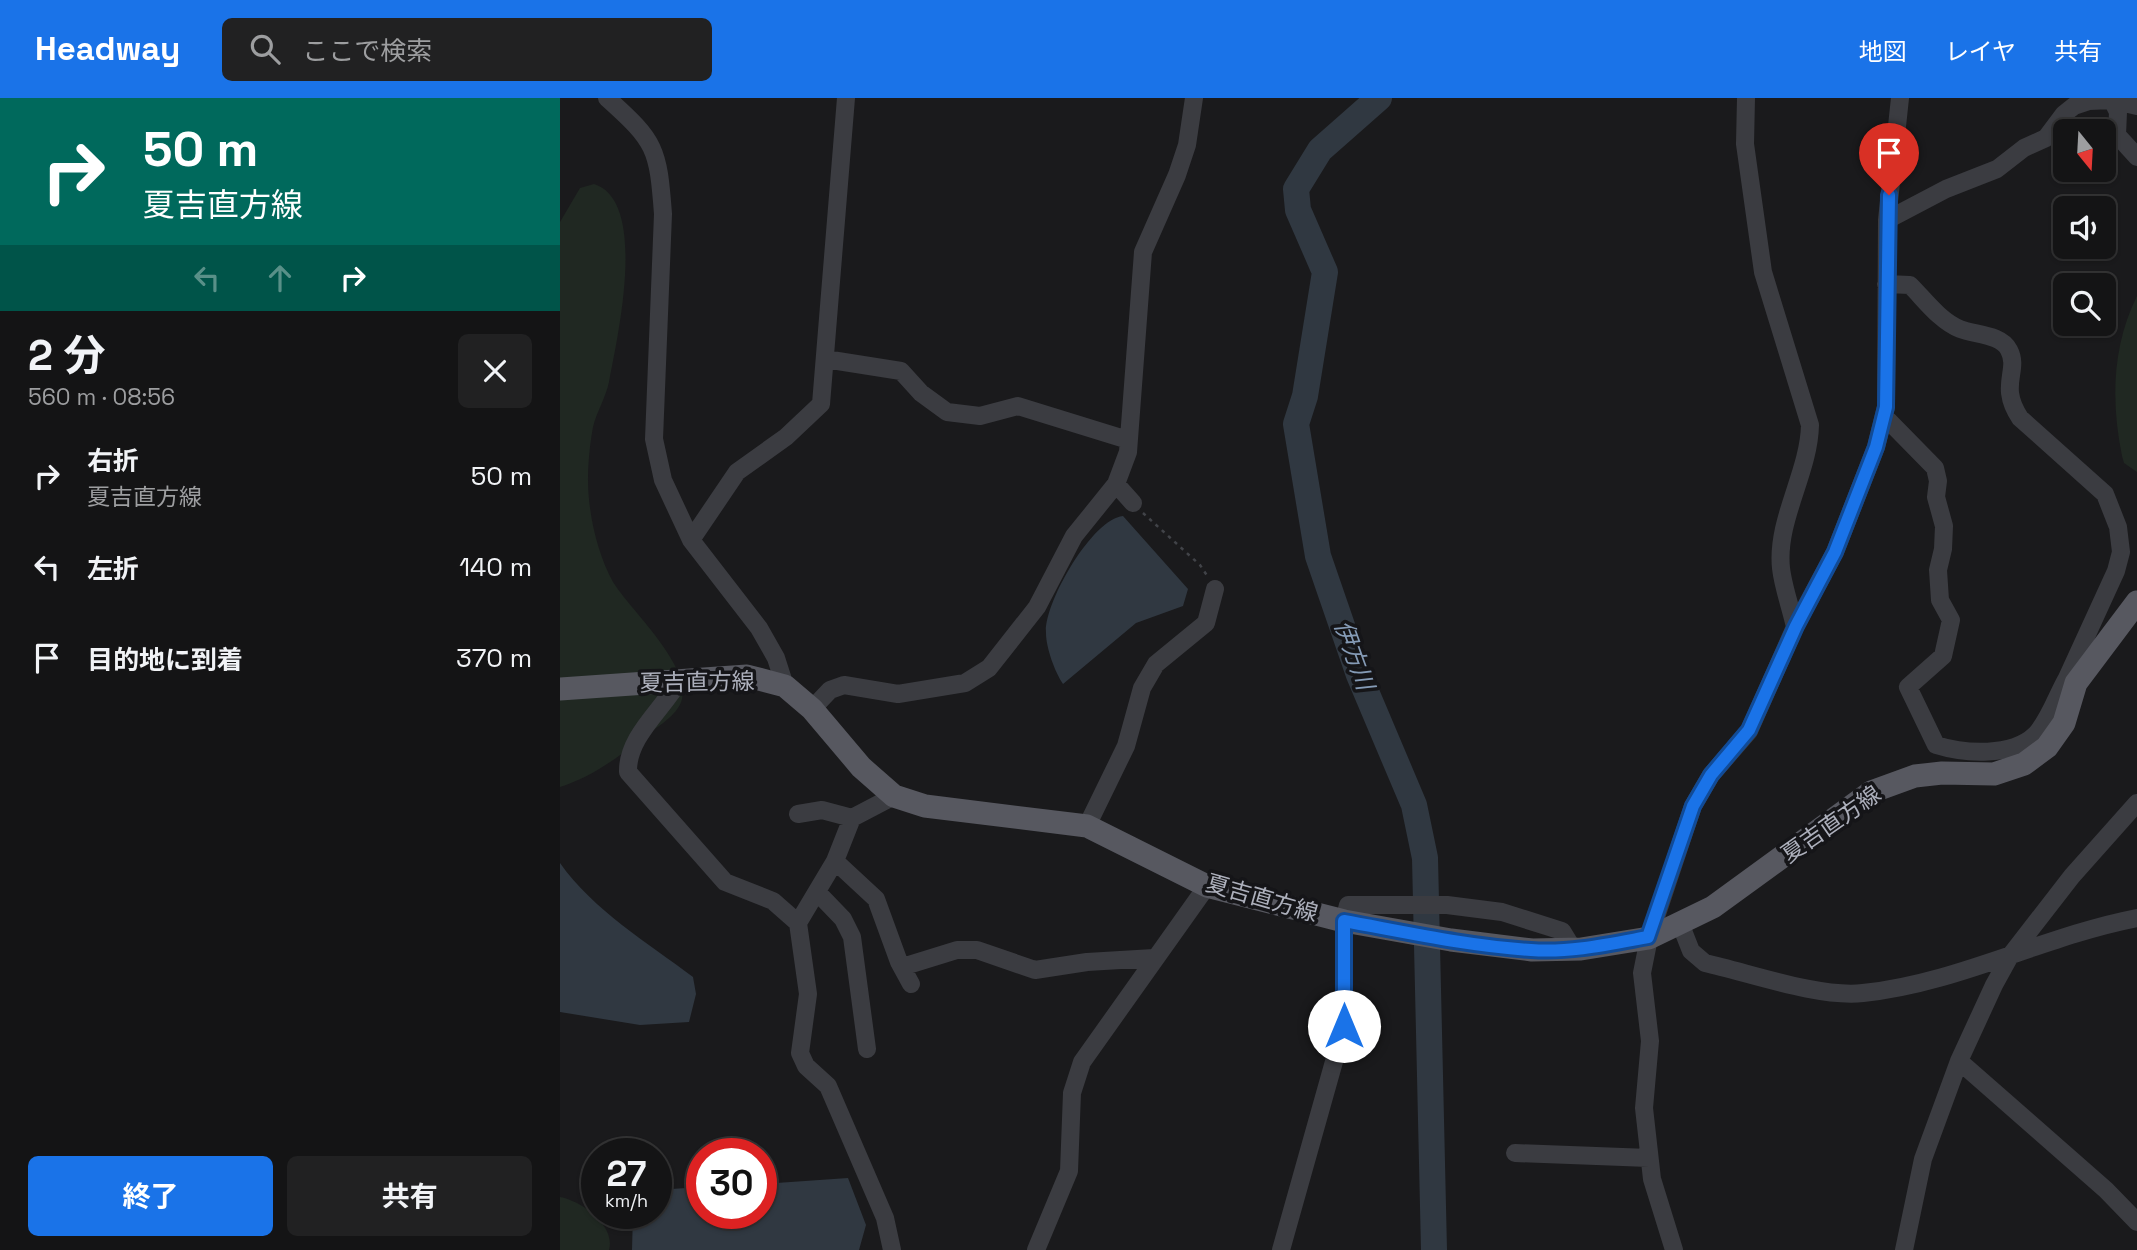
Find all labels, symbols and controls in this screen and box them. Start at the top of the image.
search box [222,18,712,81]
text: Headway [35,28,180,70]
icon: search [246,30,284,68]
text: ここで検索 [302,34,432,68]
text: 地図 [1859,36,1907,67]
text: レイヤ [1945,36,2016,67]
text: 共有 [2054,36,2102,67]
text: 50 m [143,118,258,180]
north arrow [2053,119,2116,182]
map controls [2053,119,2116,336]
pin [1859,123,1919,195]
icon: right [28,126,119,217]
icon: arrive [1870,134,1908,172]
text: 夏吉直方線 [143,185,303,225]
button: sound [2053,196,2116,259]
icon: left [188,259,226,297]
icon: ahead [261,259,299,297]
icon: right [334,259,372,297]
button: search [2053,273,2116,336]
text: 2 分 [28,329,106,382]
button: close [458,334,532,408]
text: 560 m · 08:56 [28,382,175,412]
text: 右折 [87,444,139,478]
icon: right [28,457,66,495]
text: 50 m [471,459,532,493]
text: 夏吉直方線 [87,482,202,512]
icon: left [28,548,66,586]
text: 140 m [459,550,532,584]
text: 左折 [87,552,139,586]
water label: 伊方川 [1328,616,1382,697]
icon: arrive [28,639,66,677]
text: 370 m [456,641,532,675]
text: 目的地に到着 [87,643,243,677]
street label: 夏吉直方線 [639,666,755,698]
street label: 夏吉直方線 [1775,779,1887,869]
street label: 夏吉直方線 [1203,868,1321,928]
position arrow [1307,989,1381,1063]
speed limit sign: 30 [686,1138,777,1229]
text: 27 [607,1152,646,1196]
button: 終了 [28,1156,273,1236]
button: 共有 [287,1156,532,1236]
text: km/h [605,1189,648,1212]

